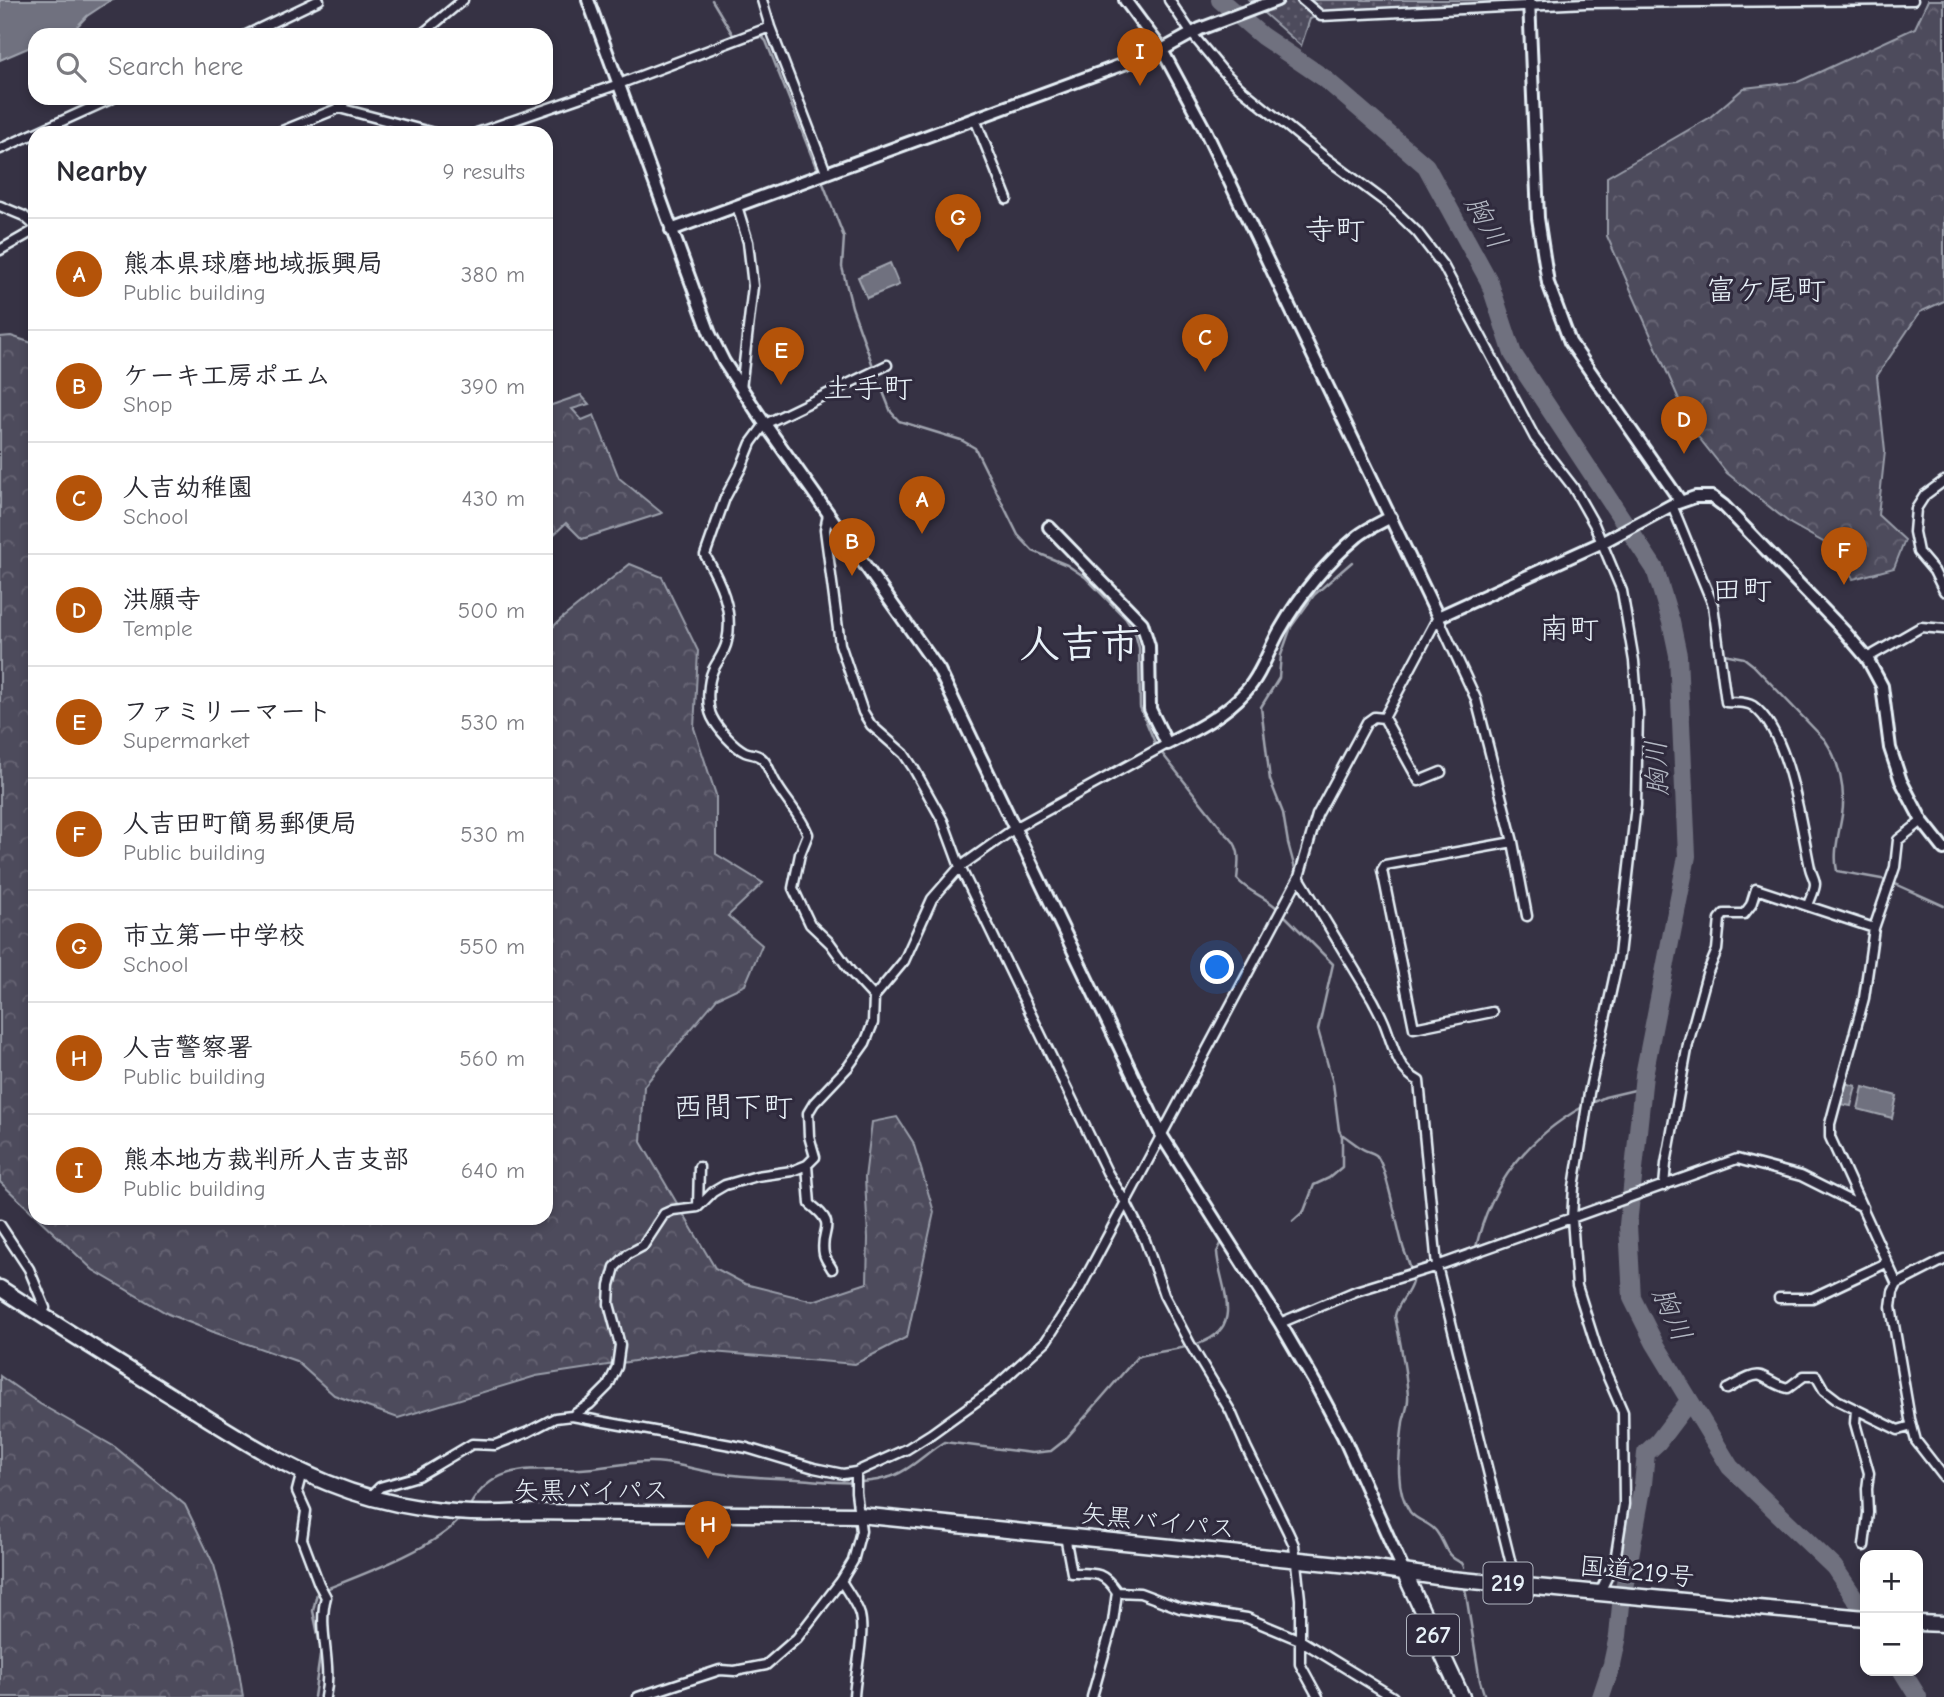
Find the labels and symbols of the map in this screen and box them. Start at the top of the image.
pin: I [1117,28,1163,86]
water label: 胸川 [1459,190,1514,255]
pin: G [935,194,981,252]
district label: 寺町 [1305,213,1365,248]
district label: 富ケ尾町 [1706,273,1826,308]
pin: C [1182,314,1228,372]
pin: E [758,327,804,385]
district label: 土手町 [823,371,913,406]
pin: D [1661,396,1707,454]
pin: A [899,476,945,534]
pin: B [829,518,875,576]
pin: F [1821,527,1867,585]
district label: 田町 [1712,573,1772,608]
district label: 南町 [1539,612,1599,647]
district label: 人吉市 [1020,621,1140,667]
water label: 胸川 [1640,739,1674,797]
your location [1200,950,1234,984]
district label: 西間下町 [673,1090,793,1125]
water label: 胸川 [1646,1282,1698,1347]
street label: 矢黒バイパス [513,1476,669,1506]
street label: 矢黒バイパス [1079,1499,1237,1545]
pin: H [685,1501,731,1559]
street label: 国道219号 [1578,1551,1696,1593]
road number: 219 [1484,1562,1532,1604]
road number: 267 [1407,1615,1459,1656]

